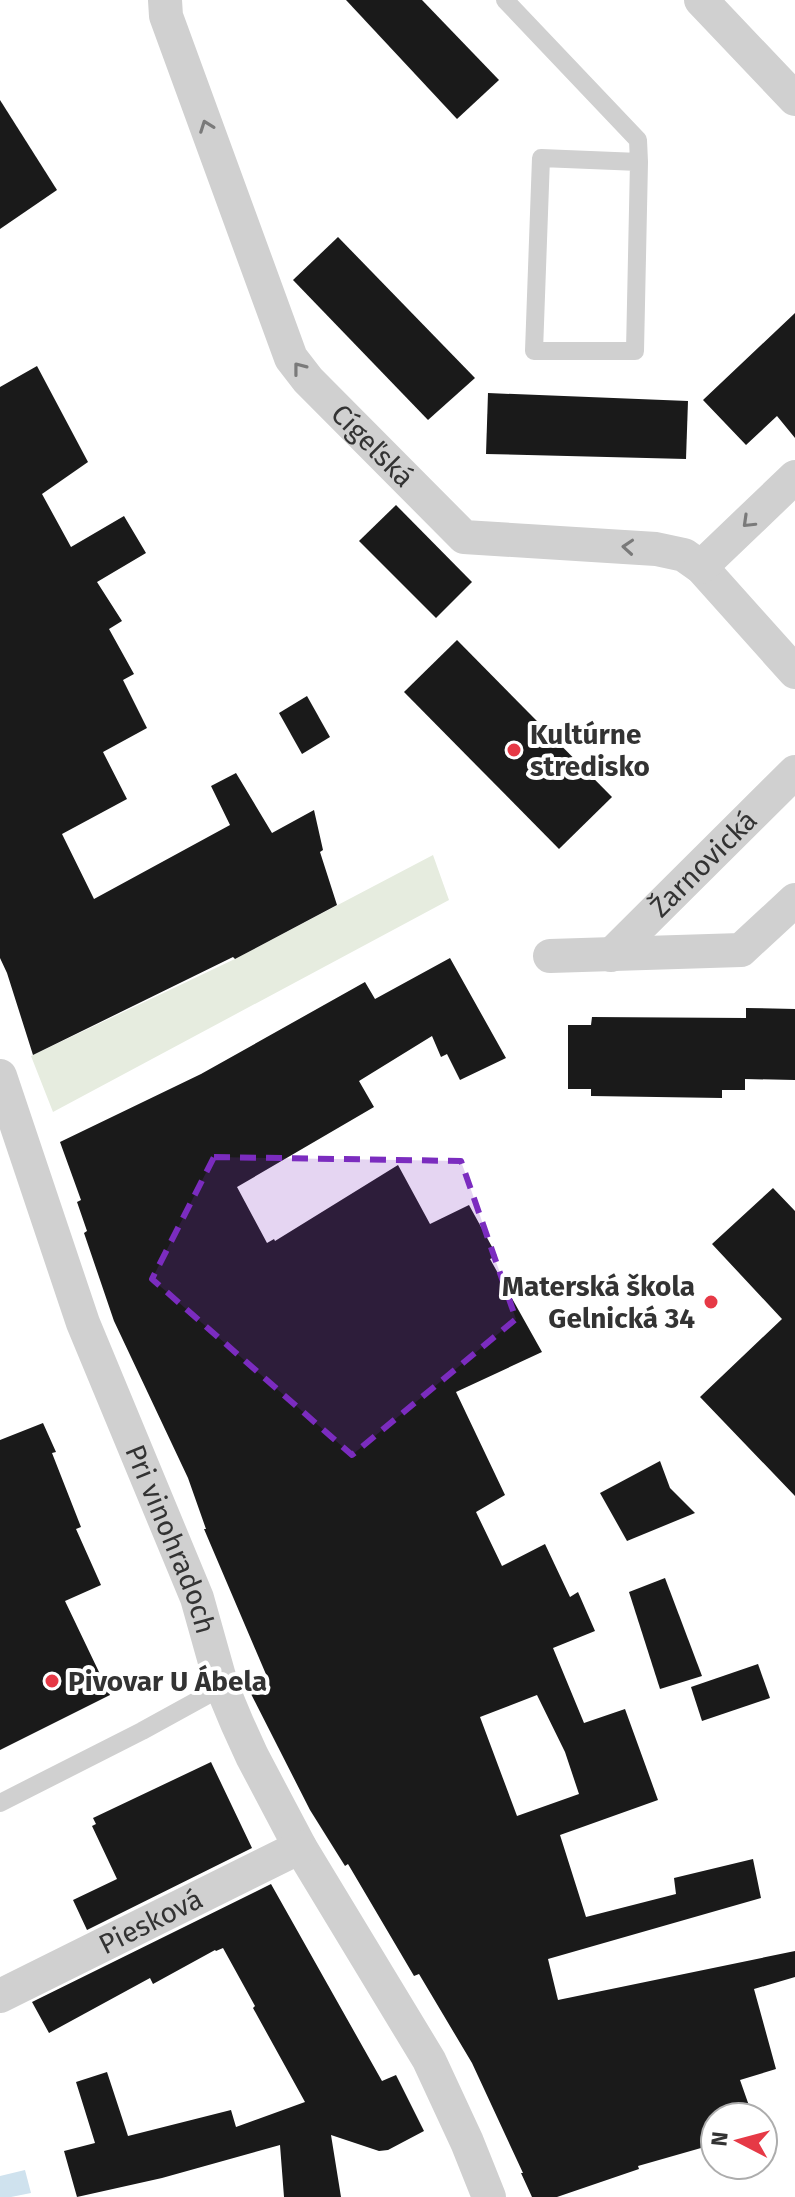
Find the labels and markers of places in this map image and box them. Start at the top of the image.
place label: Kultúrne stredisko [530,718,650,783]
marker: Kultúrne stredisko [505,741,523,759]
place label: Materská škola Gelnická 34 [502,1270,695,1335]
marker: Materská škola Gelnická 34 [702,1293,720,1311]
place label: Pivovar U Ábela [68,1664,267,1698]
marker: Pivovar U Ábela [43,1672,61,1690]

